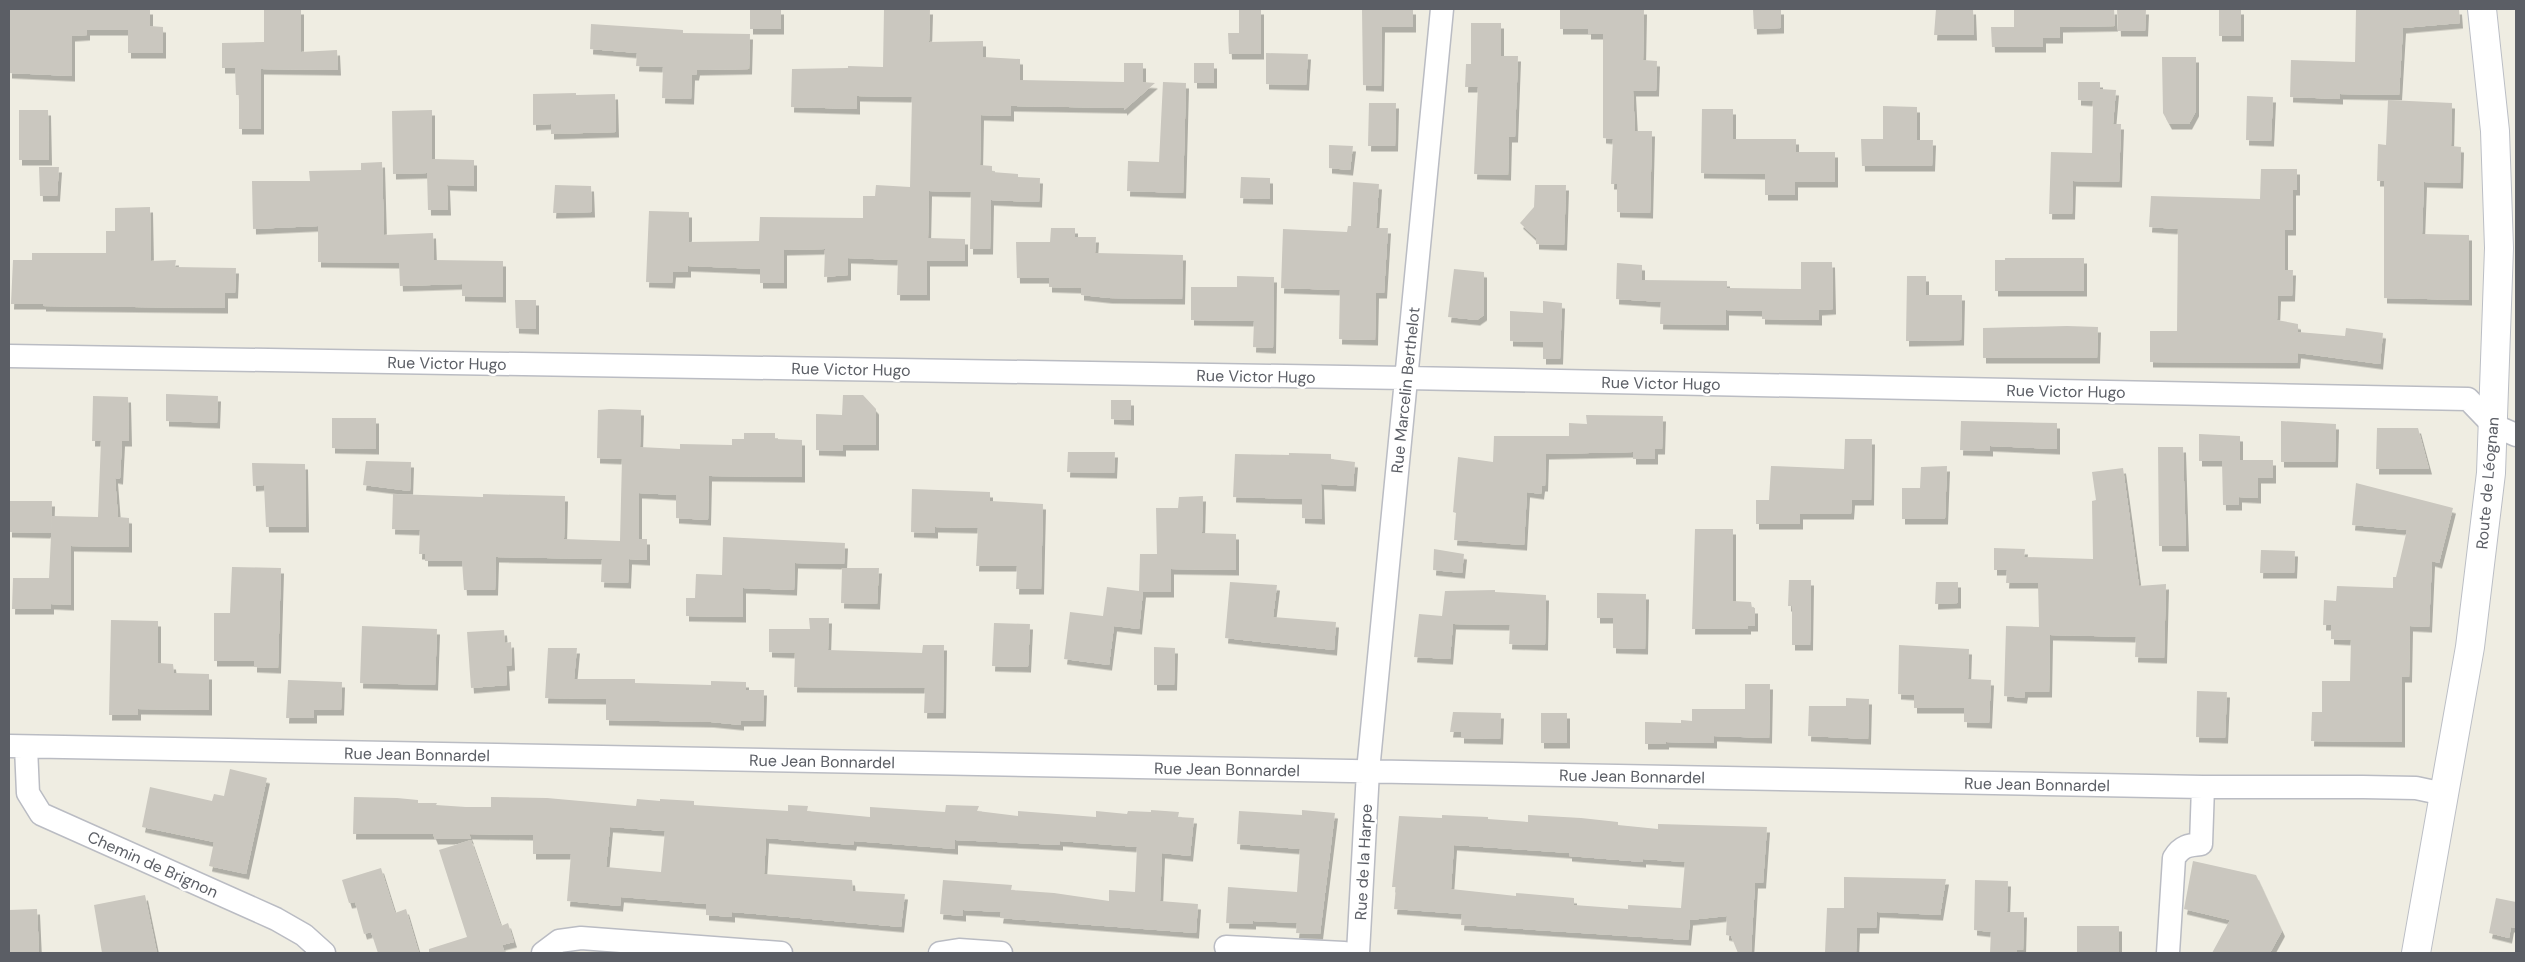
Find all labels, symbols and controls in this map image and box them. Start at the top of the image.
street label: Rue Marcelin Berthelot [1386,306,1425,474]
street label: Rue Victor Hugo [387,352,507,375]
street label: Rue Victor Hugo [791,358,911,381]
street label: Rue Victor Hugo [1196,365,1316,388]
street label: Rue Victor Hugo [1601,372,1721,395]
street label: Rue Victor Hugo [2006,380,2126,403]
street label: Route de Léognan [2471,416,2504,550]
street label: Rue Jean Bonnardel [344,743,490,766]
street label: Rue Jean Bonnardel [749,750,895,773]
street label: Rue Jean Bonnardel [1154,758,1300,781]
street label: Rue Jean Bonnardel [1559,765,1705,788]
street label: Rue Jean Bonnardel [1964,773,2110,796]
street label: Rue de la Harpe [1350,803,1377,921]
street label: Chemin de Brignon [84,826,221,903]

